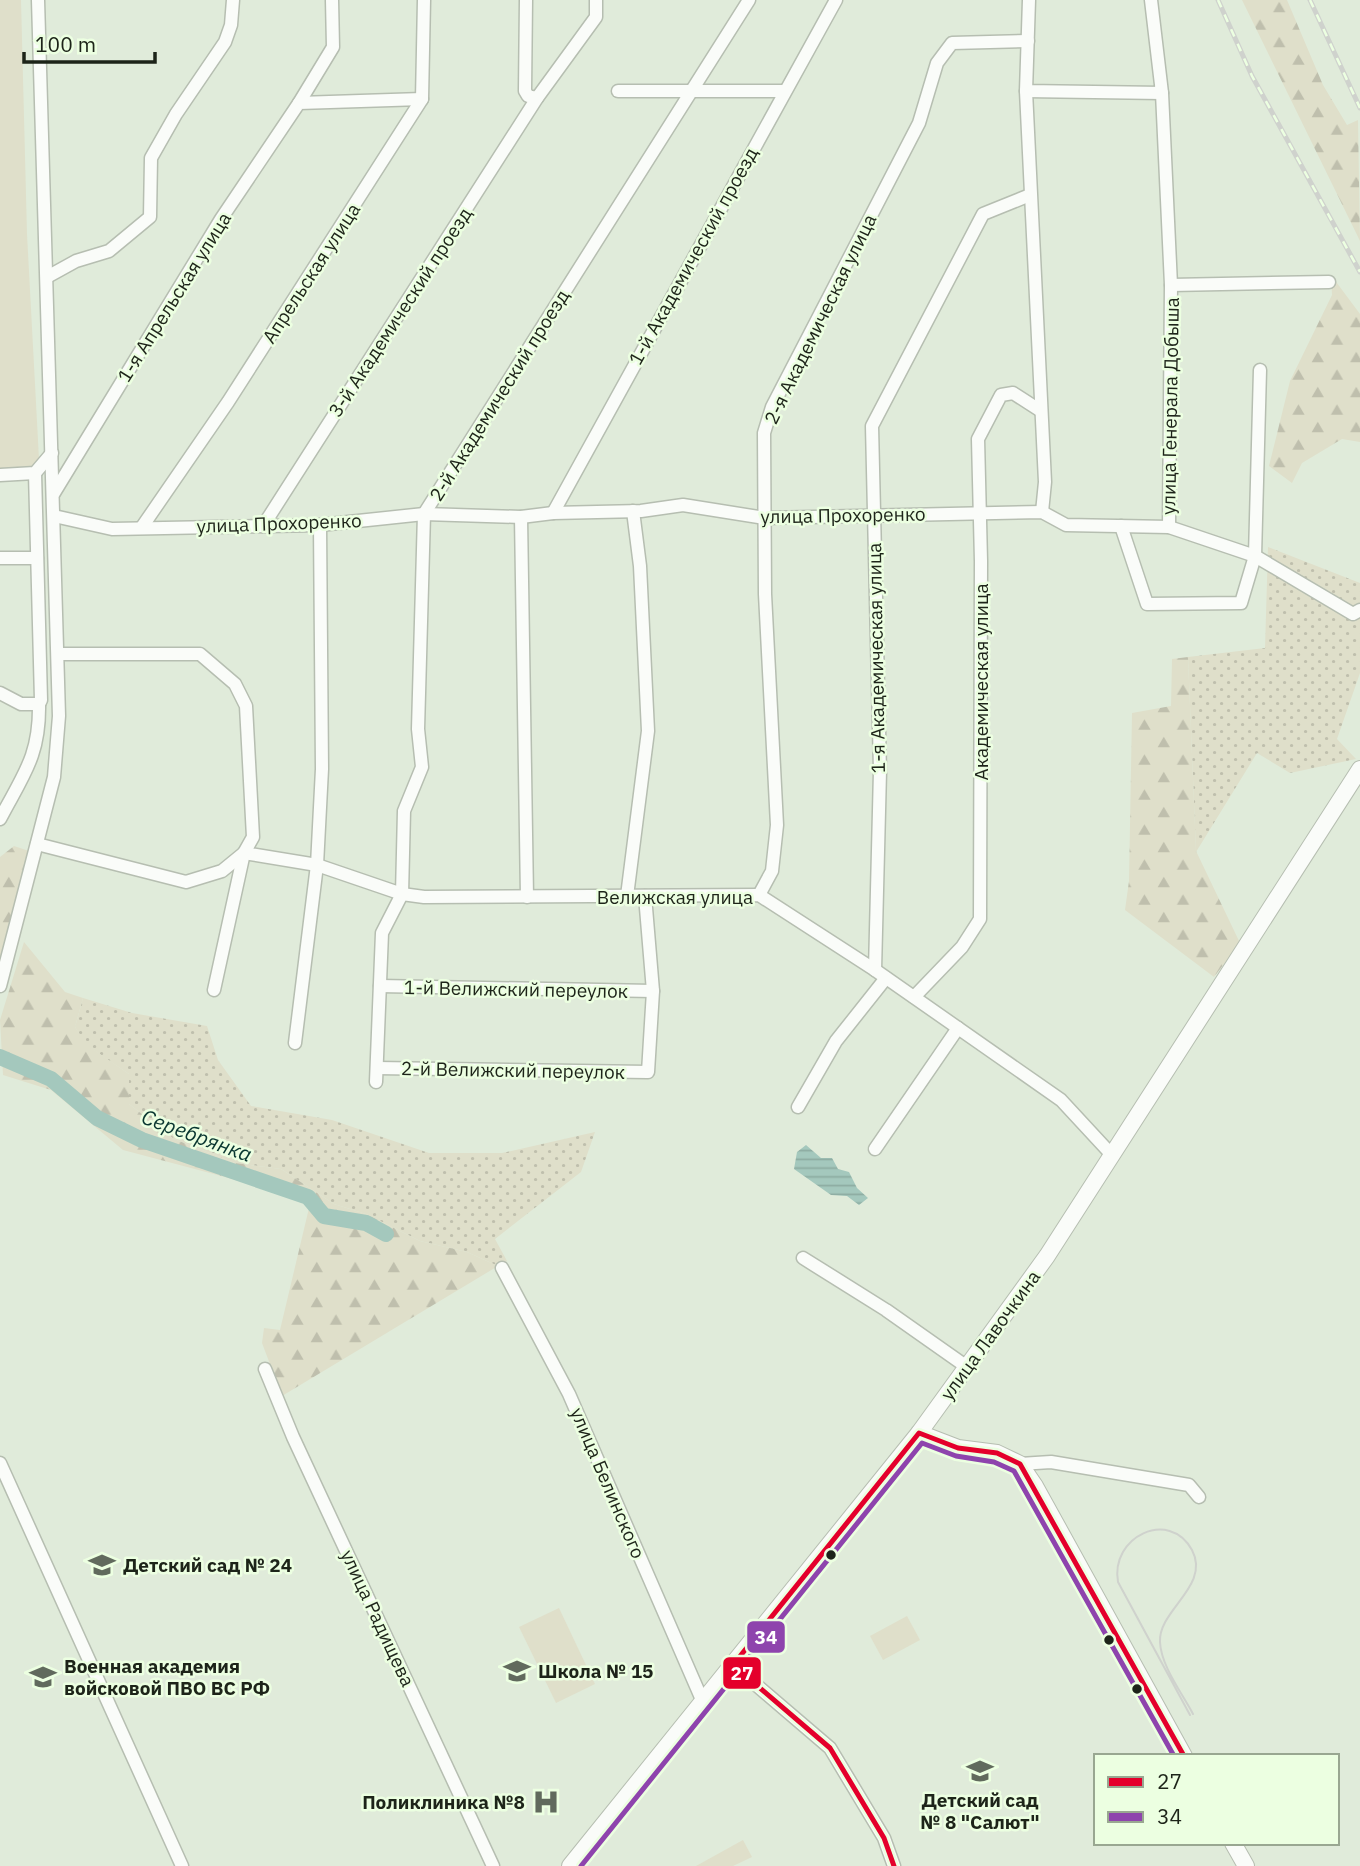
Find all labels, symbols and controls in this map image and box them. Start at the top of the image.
scale bar [24,21,156,65]
text: 100 m [35,30,96,58]
street label: 1-й Академический проезд [623,143,763,369]
street label: Апрельская улица [257,198,365,348]
street label: 3-й Академический проезд [323,203,477,421]
street label: 1-я Апрельская улица [112,208,236,386]
street label: 2-я Академическая улица [759,210,881,428]
street label: 2-й Академический проезд [424,285,574,505]
street label: улица Генерала Добыша [1156,297,1184,515]
street label: улица Прохоренко [760,502,926,528]
street label: улица Прохоренко [196,508,362,538]
street label: 1-я Академическая улица [862,542,890,774]
street label: Академическая улица [969,583,993,781]
street label: Велижская улица [597,885,753,909]
street label: 1-й Велижский переулок [404,975,628,1003]
street label: 2-й Велижский переулок [401,1056,625,1084]
water label: Серебрянка [138,1102,256,1168]
street label: улица Лавочкина [935,1265,1045,1405]
street label: улица Белинского [565,1404,651,1562]
street label: улица Радищева [336,1546,420,1690]
unlabelled marker [824,1548,838,1562]
school or university icon: Детский сад № 24 [87,1550,117,1580]
place label: Детский сад № 24 [123,1553,292,1577]
line badge: 34 [746,1620,786,1654]
text: 34 [755,1625,777,1649]
unlabelled marker [1102,1633,1116,1647]
place label: Военная академия войсковой ПВО ВС РФ [64,1654,270,1700]
school or university icon: Школа № 15 [502,1656,532,1686]
line badge: 27 [722,1656,762,1690]
place label: Школа № 15 [538,1659,653,1683]
text: 27 [731,1661,753,1685]
school or university icon: Военная академия войсковой ПВО ВС РФ [28,1662,58,1692]
unlabelled marker [1130,1682,1144,1696]
legend [1094,1754,1339,1845]
school or university icon: Детский сад № 8 "Салют" [965,1756,995,1786]
text: 27 [1157,1767,1182,1795]
hospital icon: Поликлиника №8 [531,1787,561,1817]
place label: Детский сад № 8 "Салют" [920,1788,1040,1834]
place label: Поликлиника №8 [362,1790,525,1814]
text: 34 [1157,1802,1182,1830]

